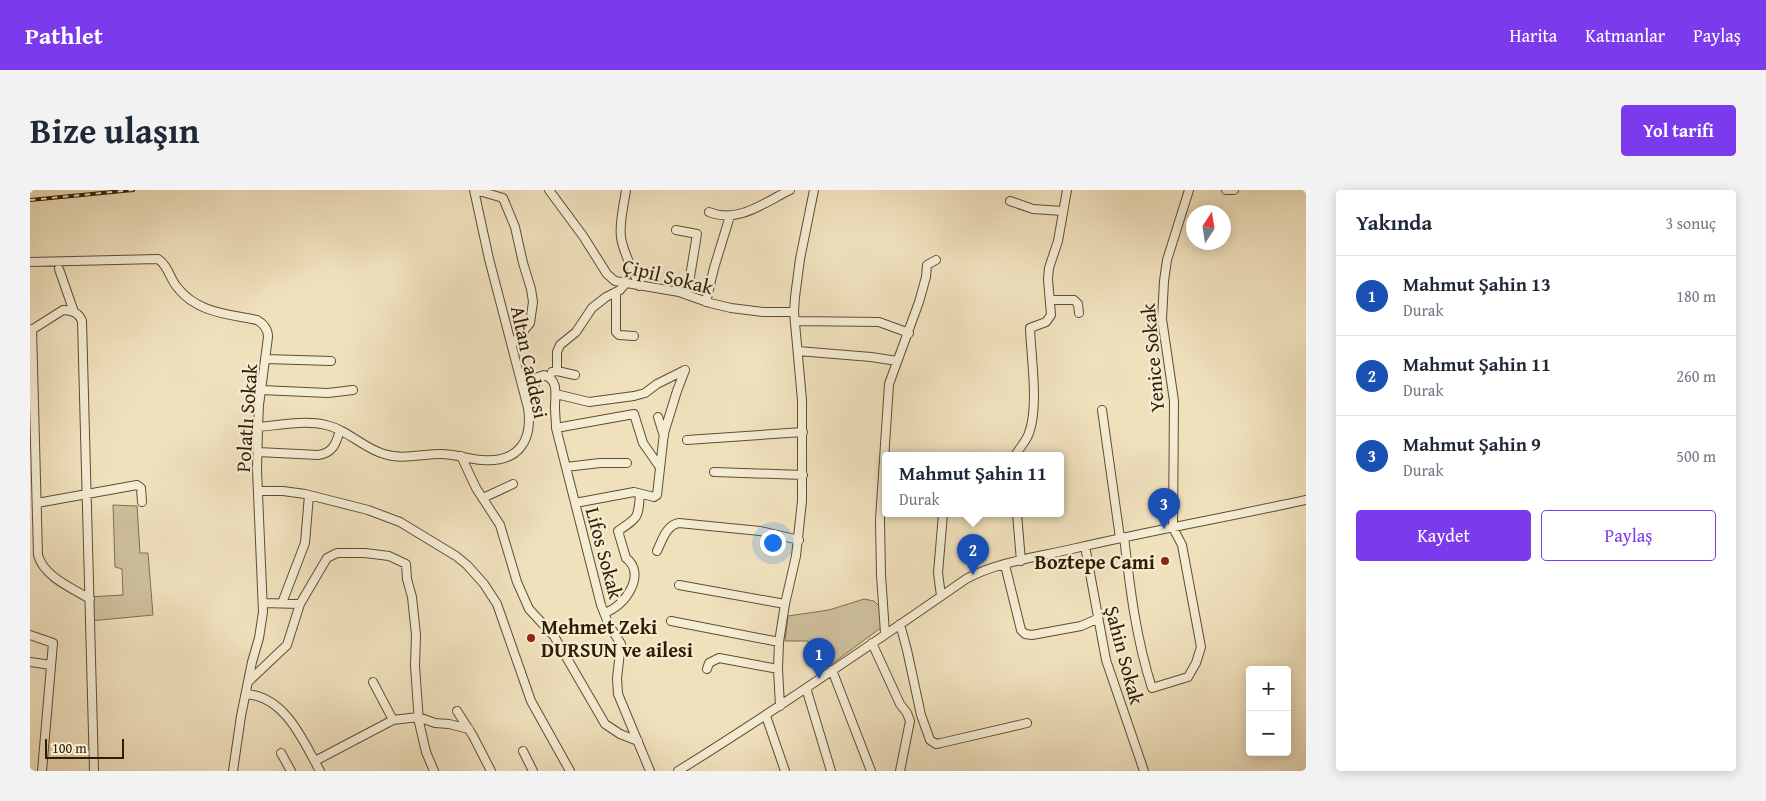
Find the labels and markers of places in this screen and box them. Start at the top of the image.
pin: 3 [1148,488,1180,529]
pin: 2 [957,534,989,575]
place label: Boztepe Cami [1035,547,1155,576]
marker: Boztepe Cami [1159,555,1171,567]
place label: Mehmet Zeki DURSUN ve ailesi [541,612,693,664]
marker: Mehmet Zeki DURSUN ve ailesi [525,632,537,644]
pin: 1 [803,638,835,679]

